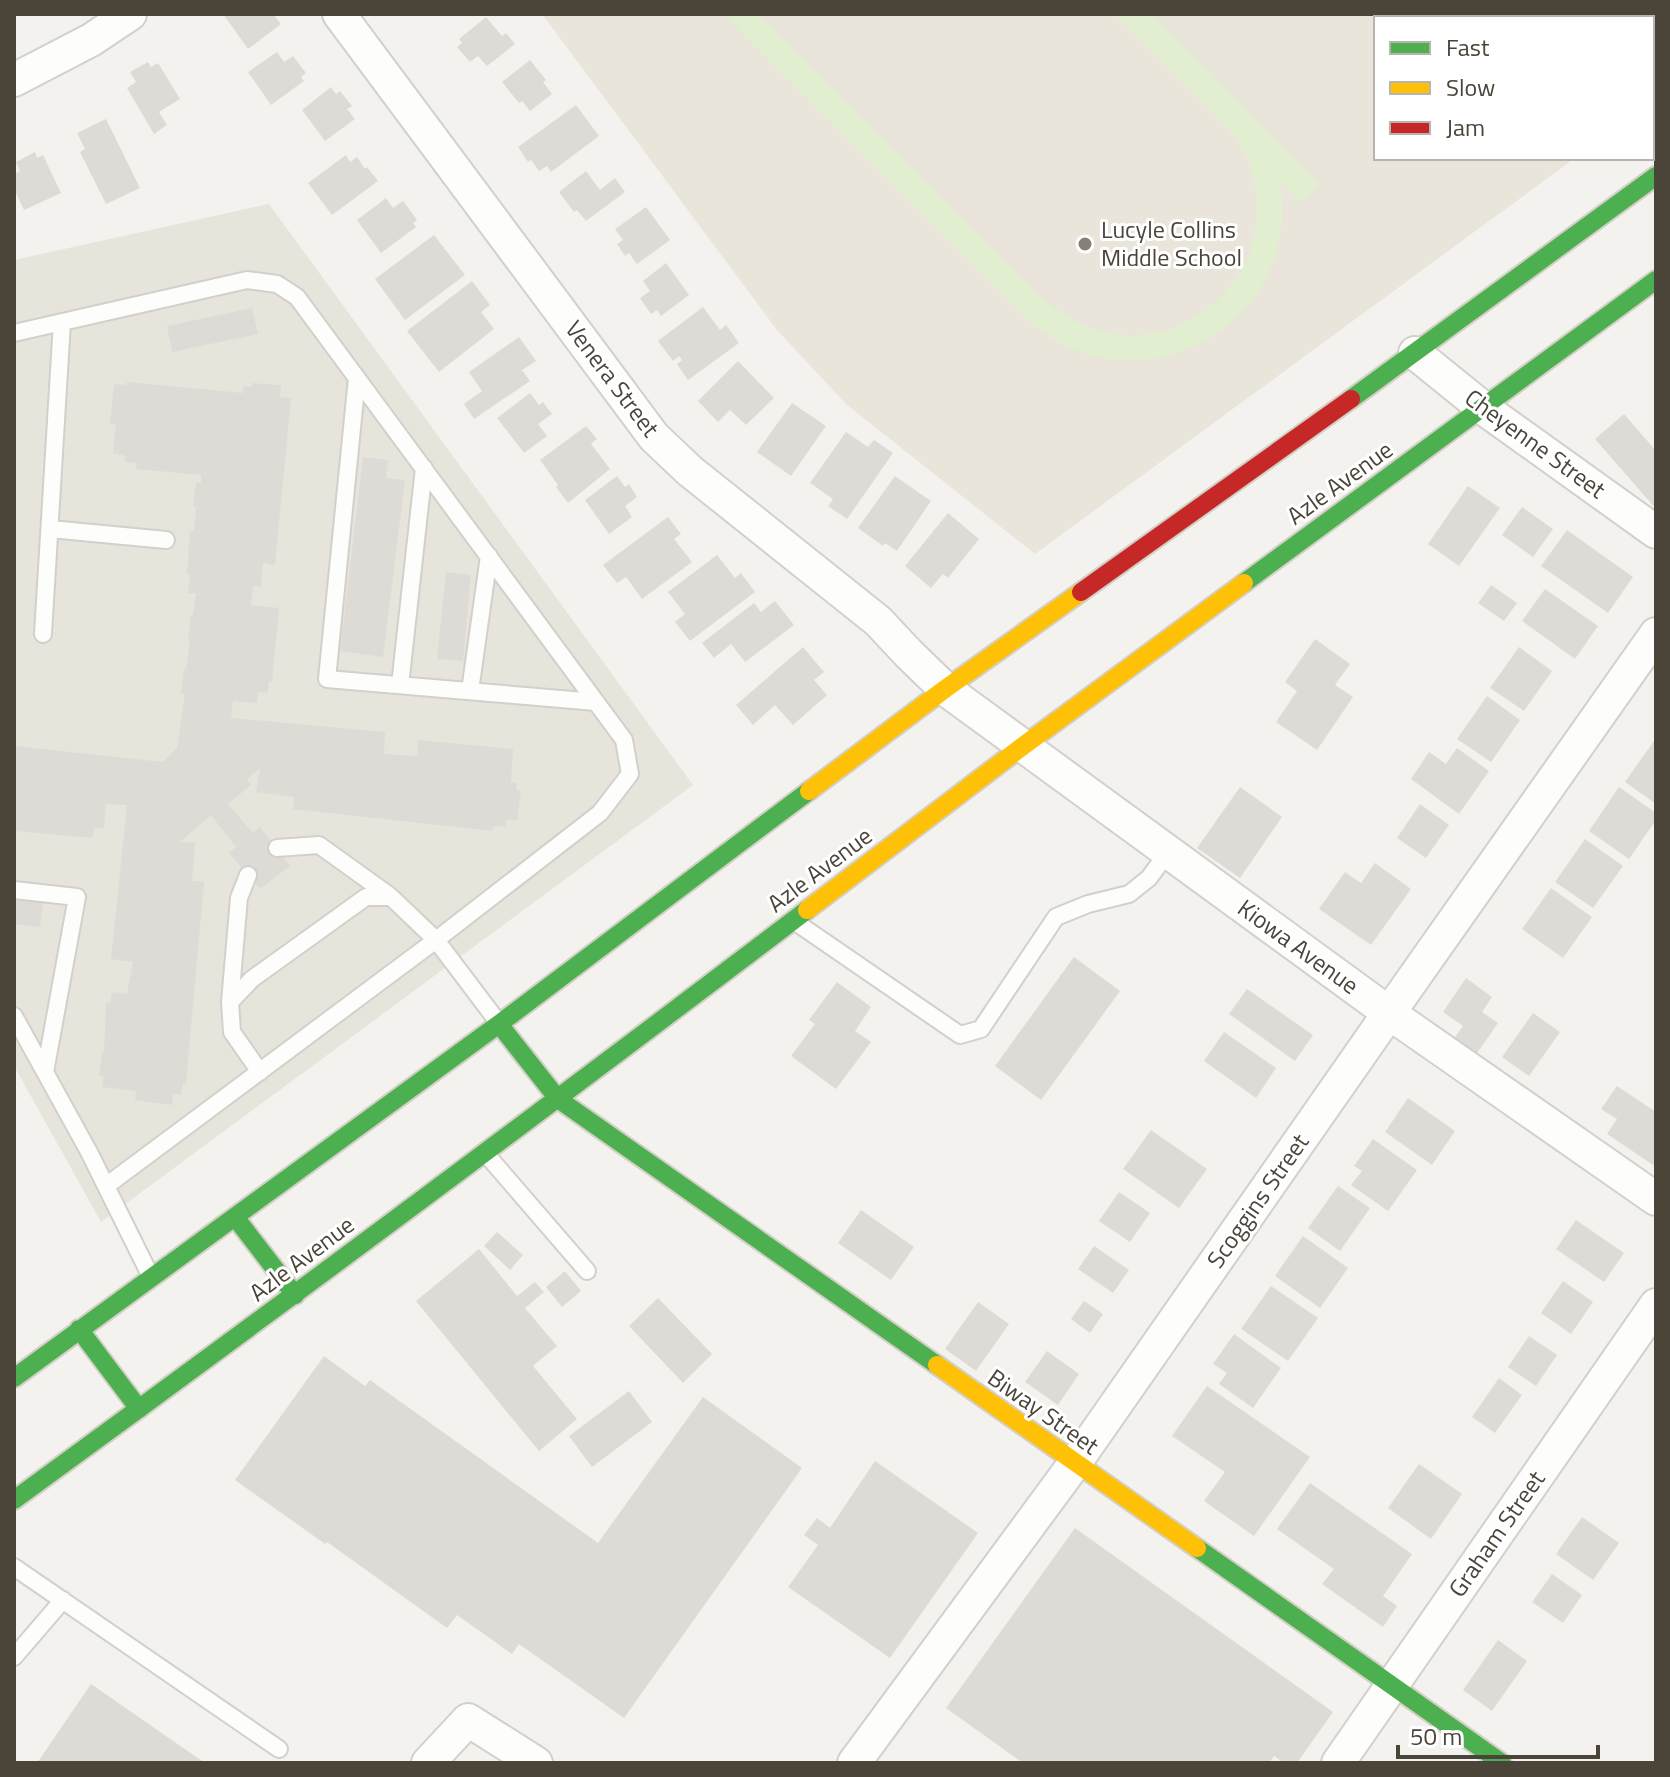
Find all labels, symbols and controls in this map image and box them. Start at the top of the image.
legend [1374,16,1654,160]
text: Fast [1446,29,1490,65]
text: Slow [1446,69,1495,105]
text: Jam [1446,109,1485,145]
place label: Lucyle Collins Middle School [1101,211,1242,275]
marker: Lucyle Collins Middle School [1076,235,1094,253]
street label: Venera Street [557,313,669,445]
street label: Cheyenne Street [1458,380,1614,507]
street label: Azle Avenue [1279,431,1400,533]
street label: Azle Avenue [759,818,879,921]
street label: Kiowa Avenue [1231,890,1367,1002]
street label: Scoggins Street [1197,1125,1317,1275]
street label: Azle Avenue [241,1207,361,1310]
street label: Biway Street [980,1359,1107,1463]
street label: Graham Street [1439,1462,1553,1604]
scale bar [1398,1709,1598,1759]
text: 50 m [1410,1718,1462,1754]

